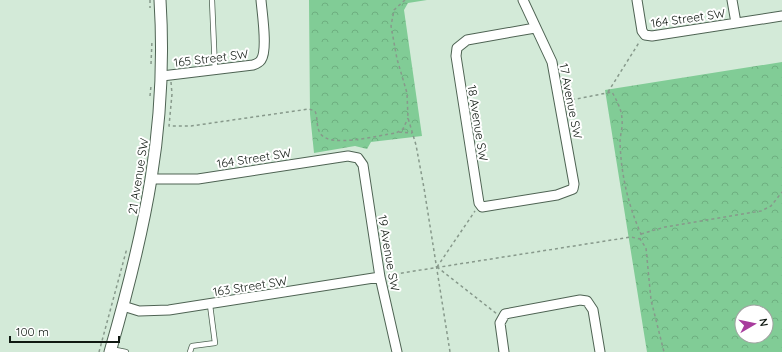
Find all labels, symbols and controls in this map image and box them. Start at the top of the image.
street label: 164 Street SW [650,5,727,31]
street label: 165 Street SW [173,46,250,70]
street label: 17 Avenue SW [556,62,586,140]
street label: 18 Avenue SW [465,84,491,163]
street label: 21 Avenue SW [125,136,151,215]
street label: 164 Street SW [216,145,293,171]
street label: 19 Avenue SW [375,214,403,293]
street label: 163 Street SW [212,273,289,299]
north arrow [734,304,774,344]
text: N [756,317,771,328]
scale bar [10,318,119,344]
text: 100 m [16,324,49,339]

